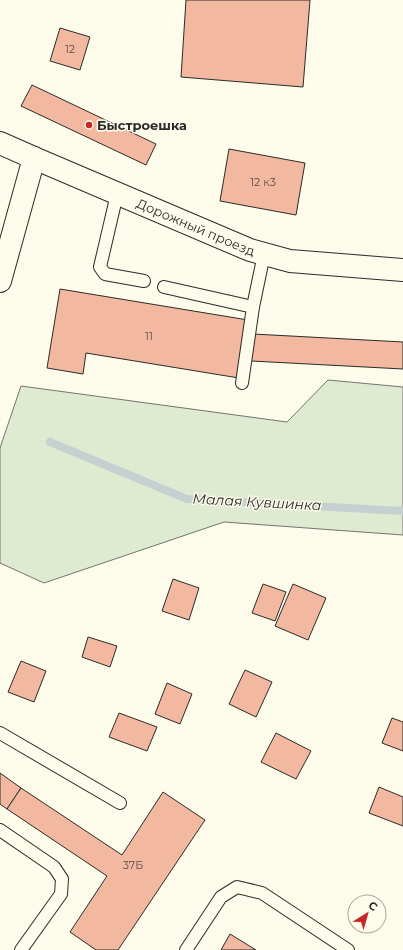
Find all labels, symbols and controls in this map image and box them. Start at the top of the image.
house number: 12 [65,42,75,56]
place label: Быстроешка [97,117,187,133]
marker: Быстроешка [84,120,94,130]
house number: 12 к3 [250,175,276,189]
street label: Дорожный проезд [134,195,257,259]
house number: 11 [145,329,153,343]
water label: Малая Кувшинка [192,490,322,514]
house number: 37Б [123,858,143,872]
north arrow [347,894,387,934]
text: С [366,898,380,914]

